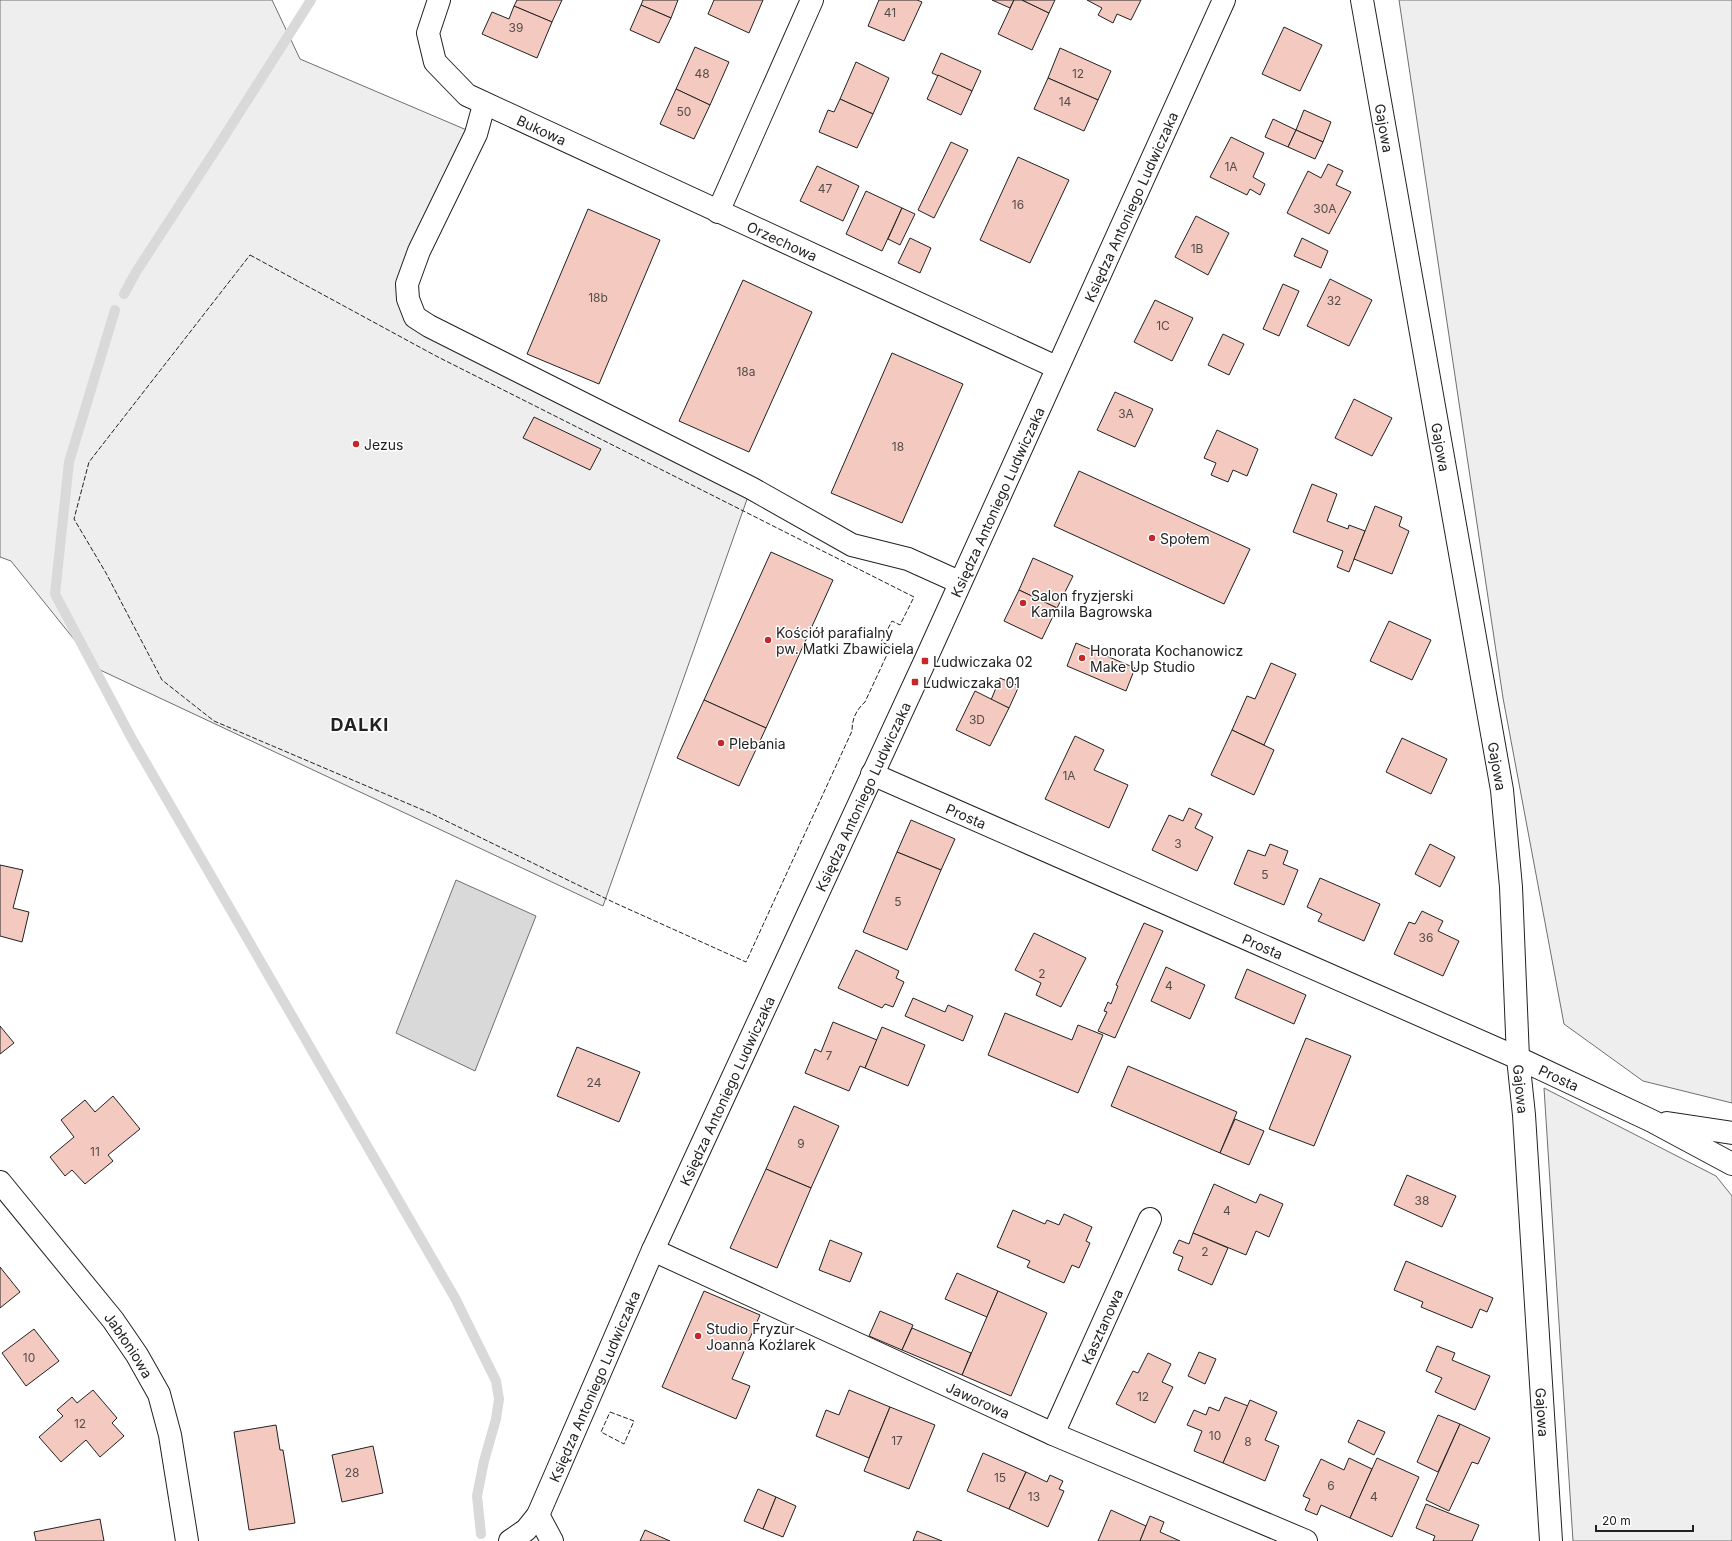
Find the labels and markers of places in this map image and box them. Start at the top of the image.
place label: Jezus [364,436,403,453]
marker: Jezus [351,439,361,449]
place label: Społem [1160,530,1210,547]
marker: Społem [1147,533,1157,543]
place label: Salon fryzjerski Kamila Bagrowska [1031,587,1152,620]
marker: Salon fryzjerski Kamila Bagrowska [1018,598,1028,608]
place label: Kościół parafialny pw. Matki Zbawiciela [776,624,914,657]
marker: Kościół parafialny pw. Matki Zbawiciela [763,635,773,645]
place label: Honorata Kochanowicz Make Up Studio [1090,642,1243,675]
place label: Ludwiczaka 02 [933,653,1033,670]
marker: Honorata Kochanowicz Make Up Studio [1077,653,1087,663]
marker: Ludwiczaka 02 [920,656,930,666]
place label: Ludwiczaka 01 [923,674,1020,691]
marker: Ludwiczaka 01 [910,677,920,687]
place label: Plebania [729,735,786,752]
marker: Plebania [716,738,726,748]
place label: Studio Fryzur Joanna Koźlarek [706,1320,816,1353]
marker: Studio Fryzur Joanna Koźlarek [693,1331,703,1341]

